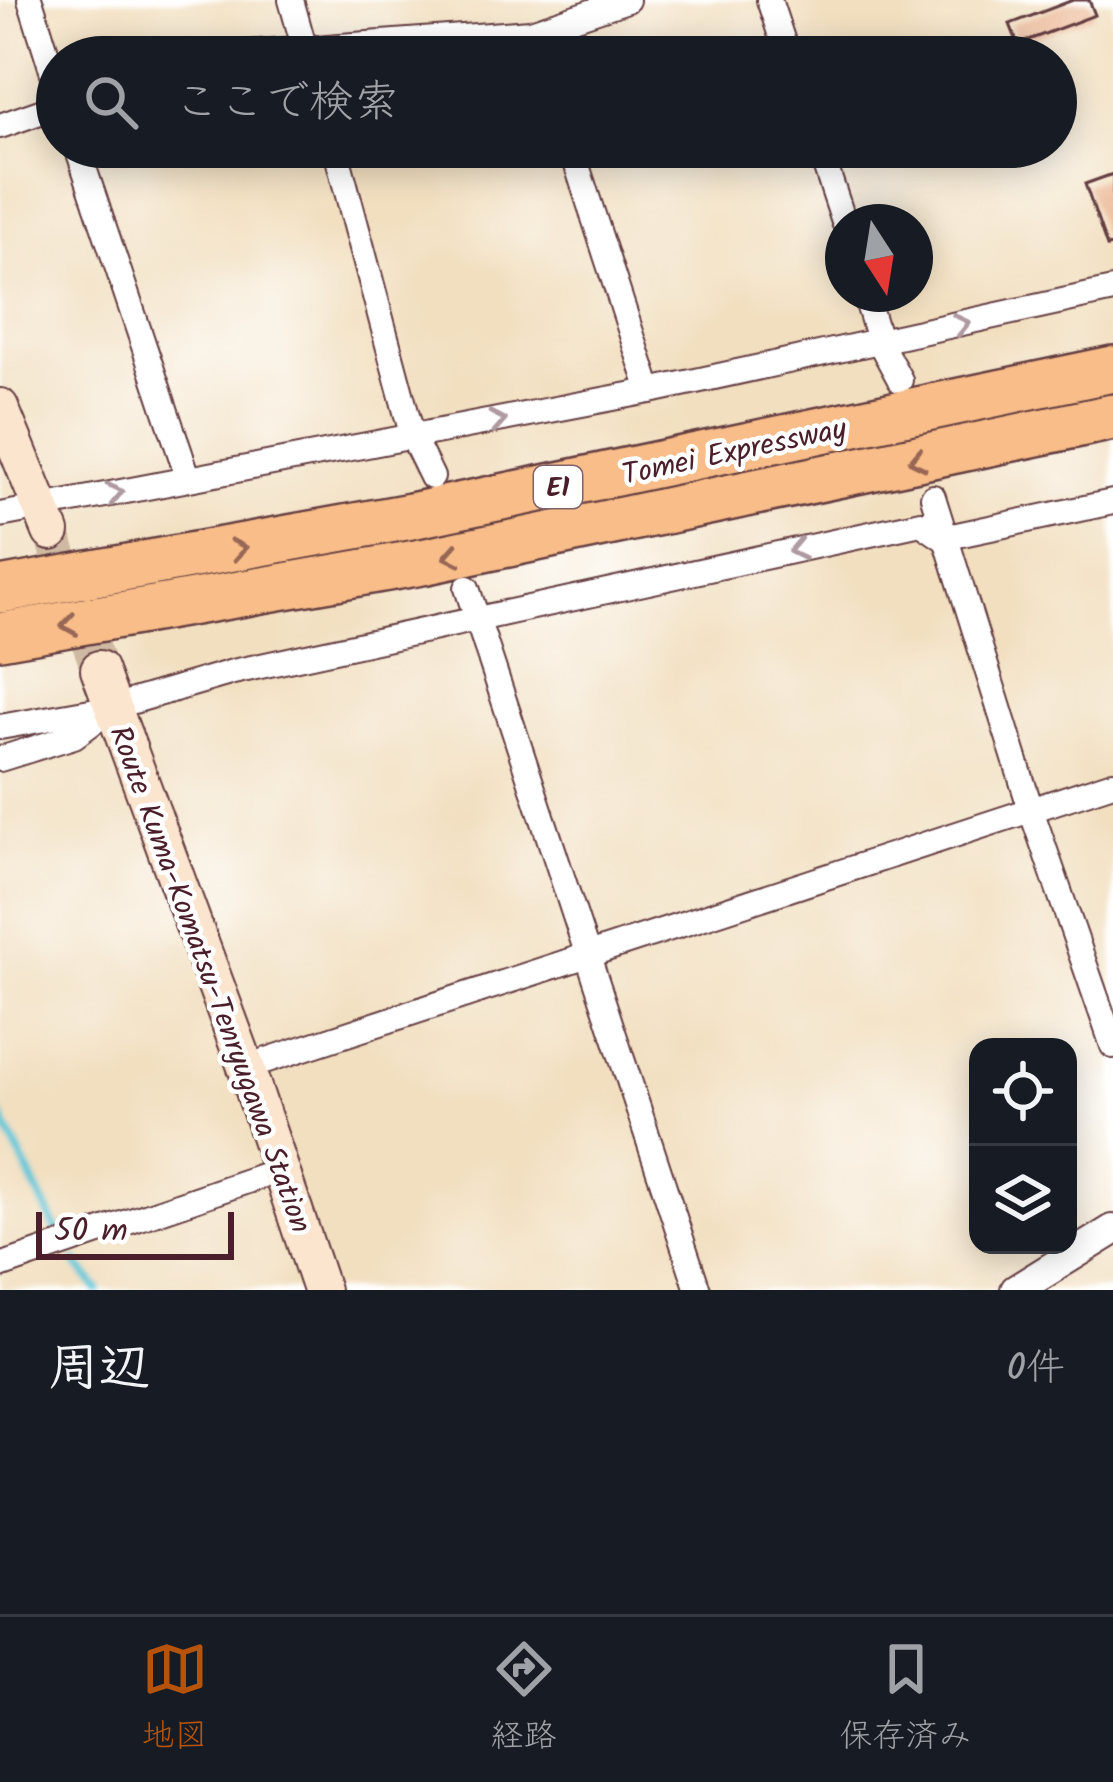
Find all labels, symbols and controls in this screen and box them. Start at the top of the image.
search box [36,36,1077,168]
text: ここで検索 [174,68,399,140]
icon: search [78,69,144,135]
north arrow [825,204,933,312]
one-way arrow [952,313,972,338]
street label: Tomei Expressway [618,406,852,500]
one-way arrow [488,409,508,435]
one-way arrow [907,447,927,472]
road number: E1 [534,466,582,508]
one-way arrow [104,481,124,507]
one-way arrow [787,536,807,561]
one-way arrow [229,537,249,562]
one-way arrow [443,542,463,568]
one-way arrow [59,612,79,637]
street label: Route Kuma-Komatsu-Tenryugawa Station [95,719,323,1240]
map controls [969,1038,1077,1254]
button: locate [969,1038,1077,1146]
button: layers [969,1146,1077,1254]
scale bar [36,1206,234,1259]
text: 50 m [54,1206,128,1259]
text: 周辺 [48,1330,150,1411]
text: 0件 [1006,1339,1065,1401]
tab: 地図 [142,1636,208,1764]
tab: 経路 [491,1636,557,1764]
tab: 保存済み [840,1636,972,1764]

